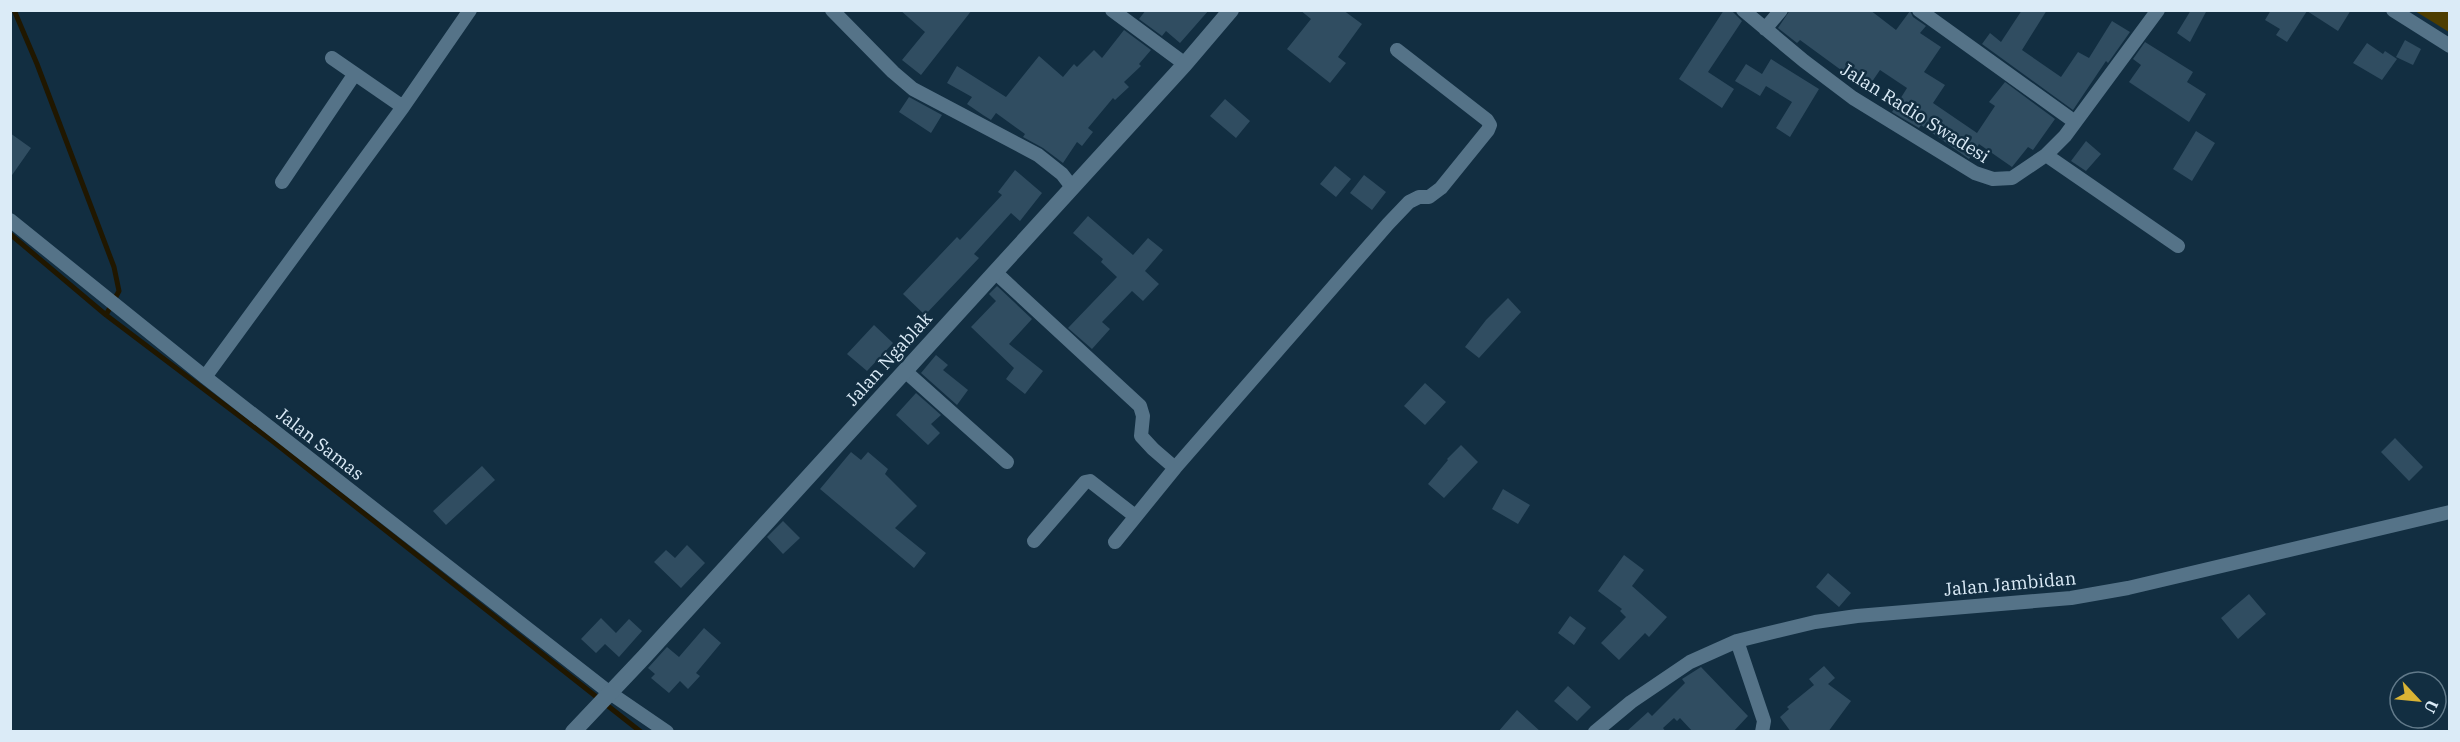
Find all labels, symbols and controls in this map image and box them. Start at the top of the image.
street label: Jalan Radio Swadesi [1837,58,1994,168]
street label: Jalan Ngablak [840,307,937,410]
street label: Jalan Samas [272,402,369,485]
street label: Jalan Jambidan [1943,566,2077,601]
north arrow [2388,670,2448,730]
text: U [2420,697,2443,716]

